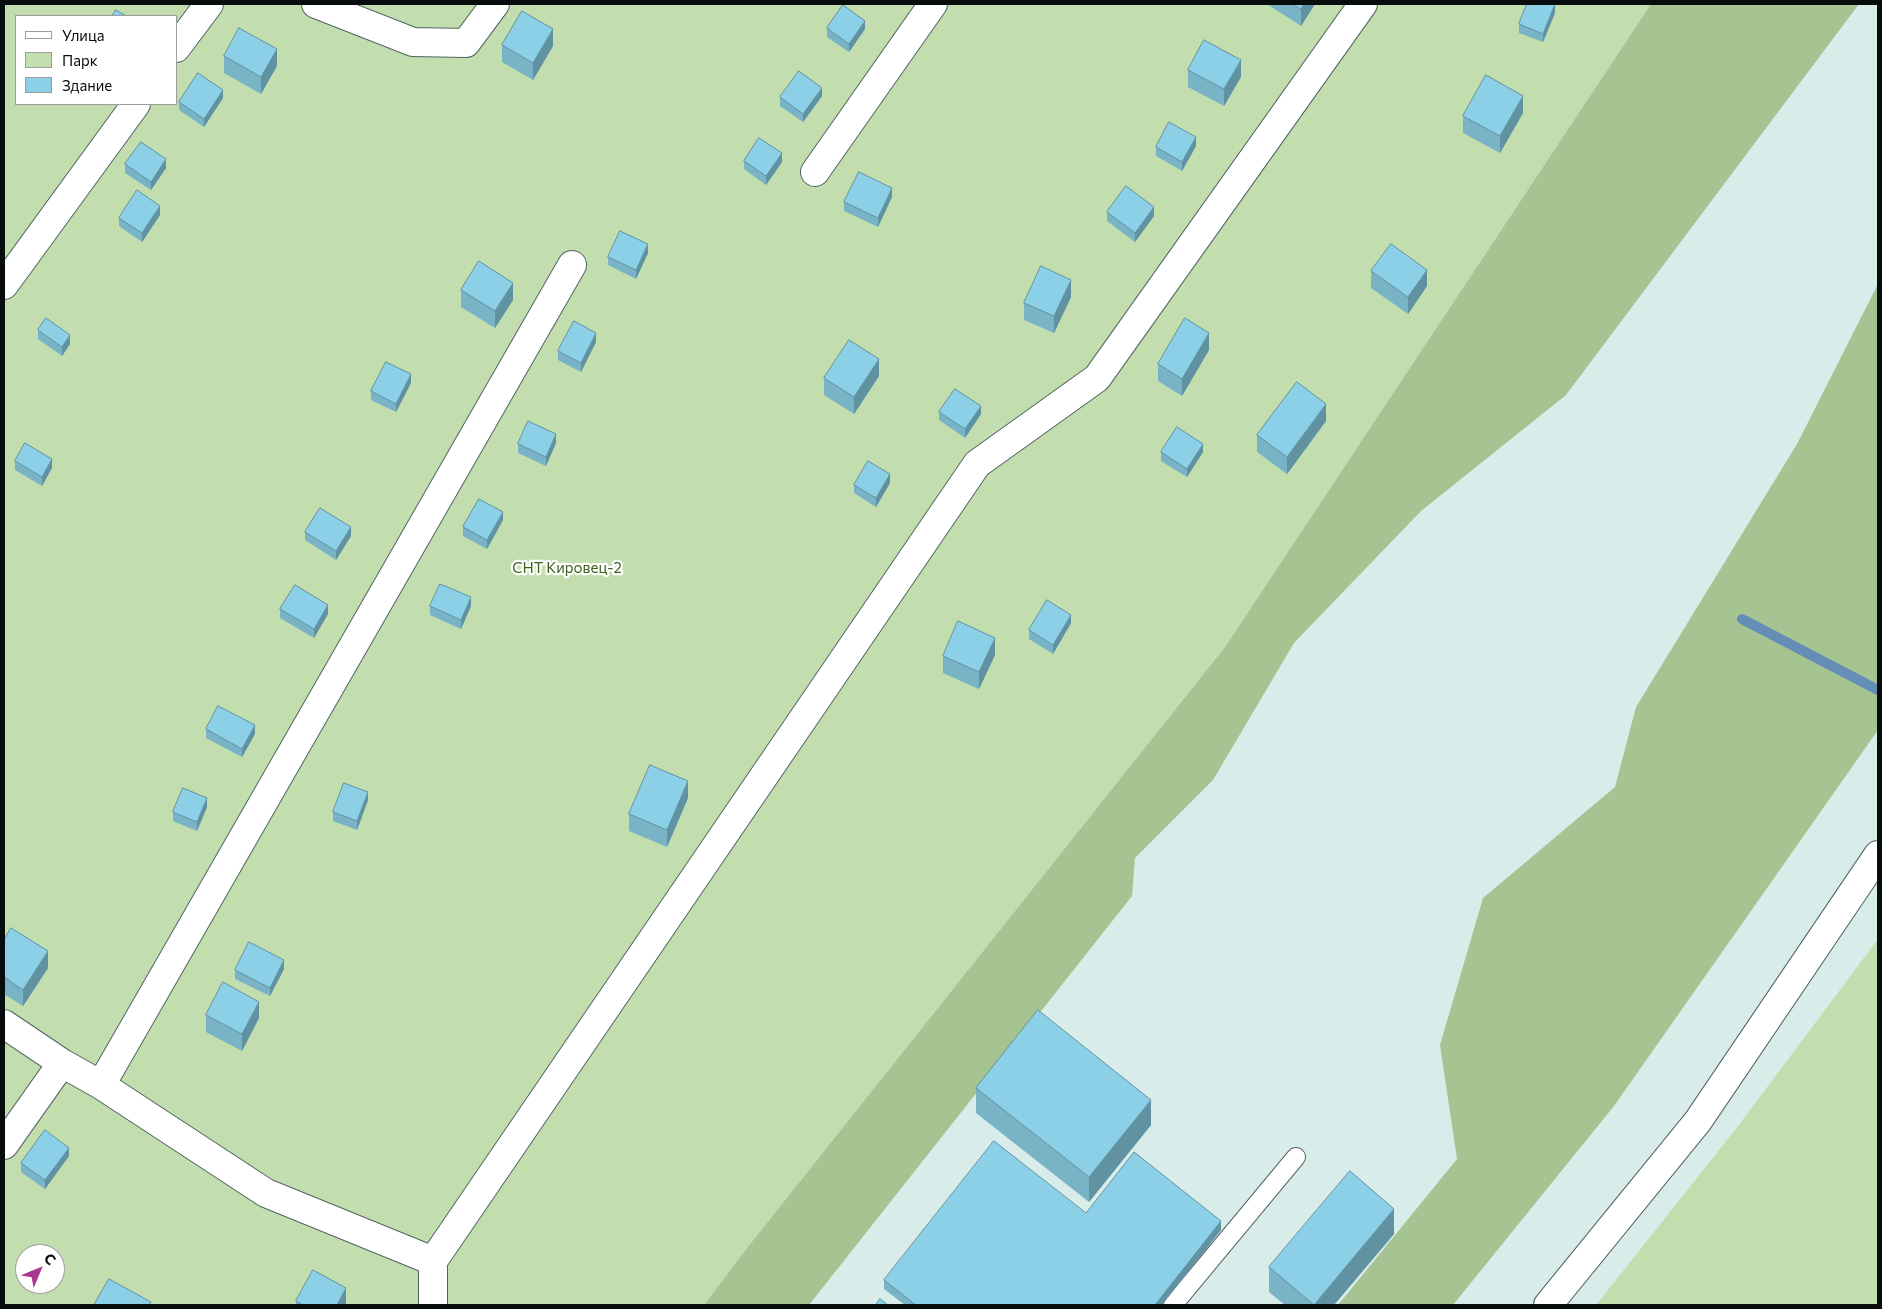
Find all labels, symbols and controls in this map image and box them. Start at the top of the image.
legend [15,15,178,105]
text: Улица [62,26,104,44]
text: Парк [62,51,98,69]
text: Здание [62,76,112,94]
park label: СНТ Кировец-2 [512,559,622,577]
north arrow [15,1244,65,1294]
text: С [41,1249,60,1268]

